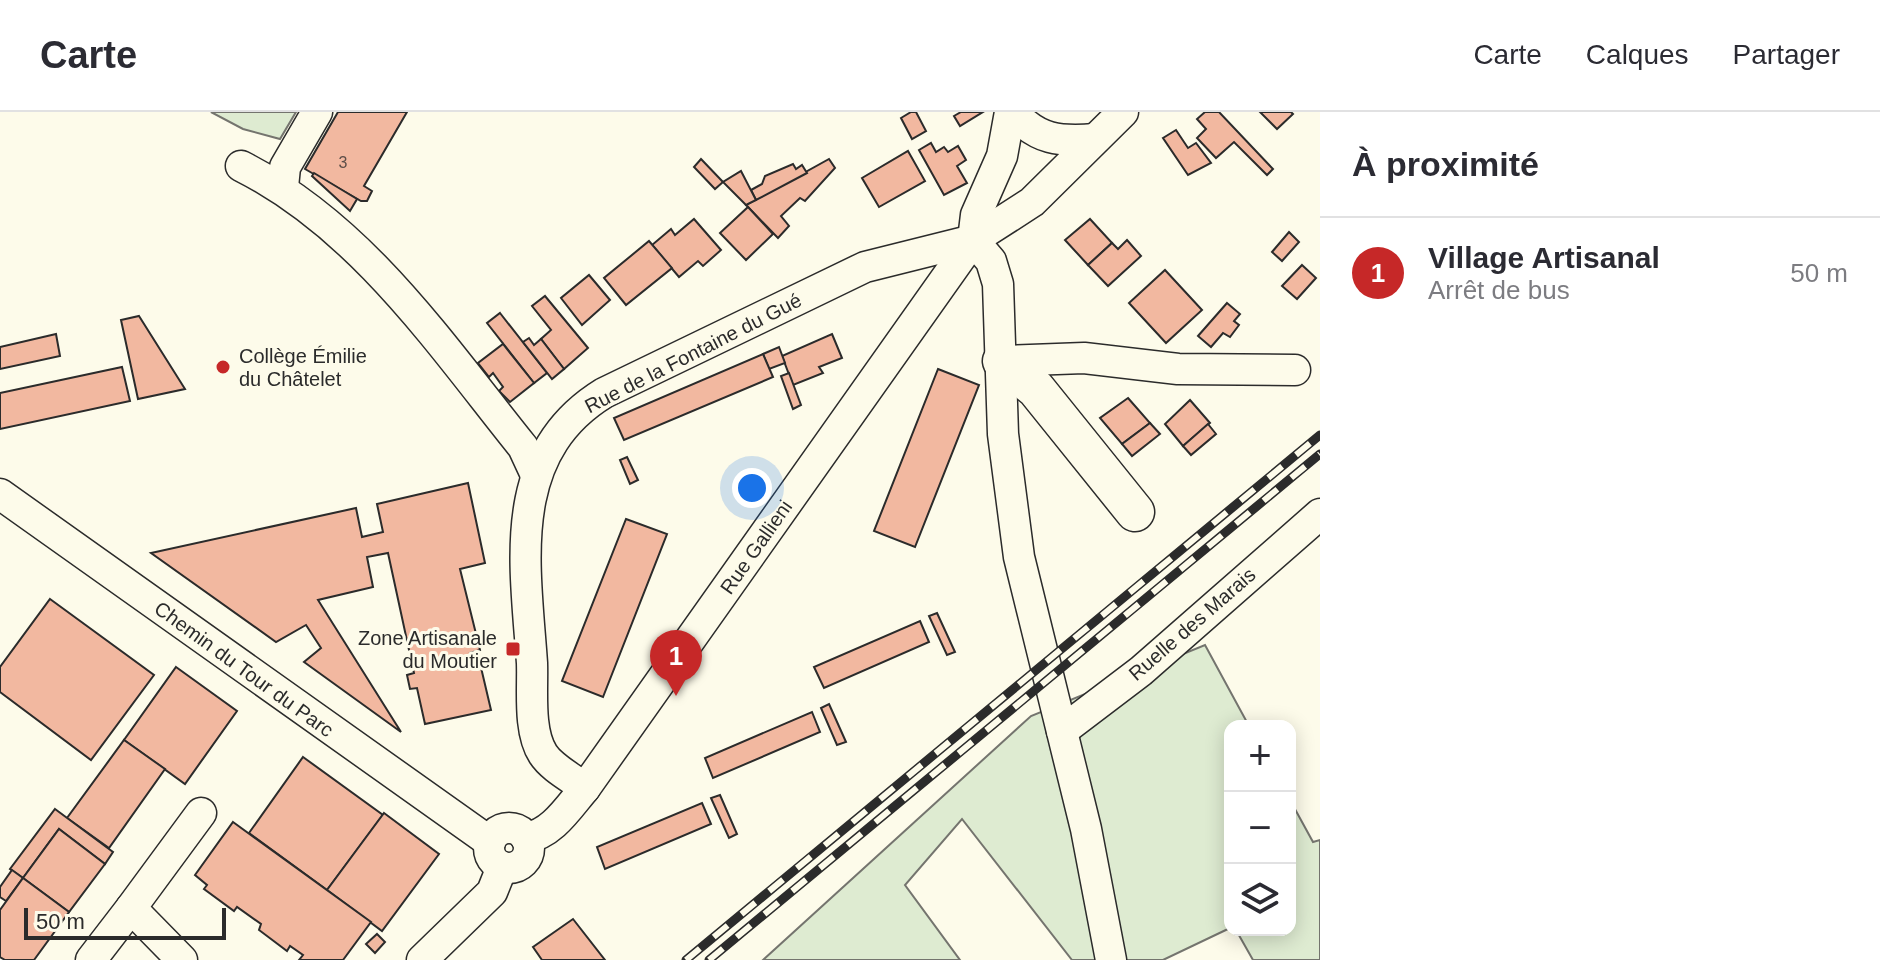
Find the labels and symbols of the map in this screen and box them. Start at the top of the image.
house number: 3 [339,154,348,171]
street label: Rue de la Fontaine du Gué [581,289,805,417]
place label: Collège Émilie du Châtelet [239,345,367,390]
marker: Collège Émilie du Châtelet [214,358,232,376]
your location [732,468,772,508]
street label: Rue Gallieni [716,496,796,598]
street label: Ruelle des Marais [1124,563,1260,685]
street label: Chemin du Tour du Parc [150,597,338,741]
place label: Zone Artisanale du Moutier [358,627,497,672]
pin: 1 [650,630,702,696]
marker: Zone Artisanale du Moutier [504,640,522,658]
scale bar [24,904,226,940]

